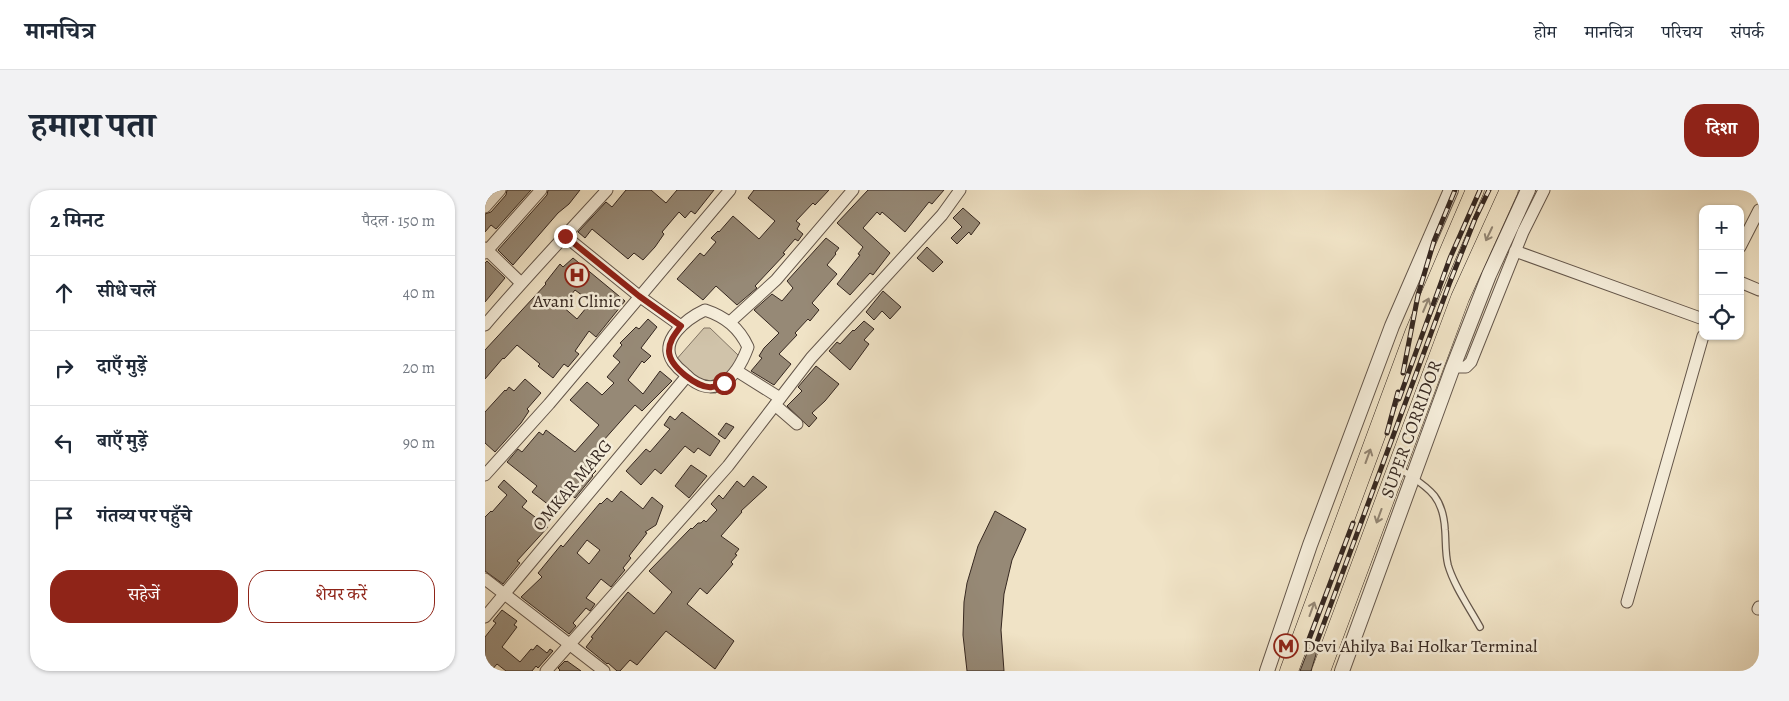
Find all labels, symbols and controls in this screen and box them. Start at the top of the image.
text: मानचित्र [25,15,95,47]
text: होम [1534,20,1557,44]
text: मानचित्र [1585,20,1633,44]
text: परिचय [1661,20,1702,44]
text: संपर्क [1730,20,1764,44]
text: हमारा पता [30,101,155,149]
button: दिशा [1684,104,1759,157]
map controls [1699,205,1744,340]
button: + [1699,205,1744,250]
text: 2 मिनट [50,206,104,234]
text: पैदल · 150 m [362,210,435,232]
route end [554,225,577,248]
one-way arrow [1484,226,1493,241]
button: − [1699,250,1744,295]
hospital icon: Avani Clinic [564,262,590,288]
text: सीधे चलें [97,278,155,304]
icon: ahead [50,279,78,307]
text: 40 m [403,282,435,304]
place label: Avani Clinic [532,289,621,313]
button: locate [1699,295,1744,340]
one-way arrow [1422,297,1431,312]
text: दाएँ मुड़ें [97,353,147,379]
icon: right [50,354,78,382]
text: 20 m [402,357,435,379]
street label: SUPER CORRIDOR [1375,357,1447,501]
route start [713,372,736,395]
text: बाएँ मुड़ें [97,428,147,454]
icon: left [50,429,78,457]
text: 90 m [403,432,435,454]
street label: OMKAR MARG [527,434,617,536]
one-way arrow [1364,449,1373,465]
text: गंतव्य पर पहुँचे [97,503,192,529]
icon: arrive [50,504,78,532]
one-way arrow [1374,508,1383,523]
button: सहेजें [50,570,238,623]
button: शेयर करें [248,570,435,623]
one-way arrow [1308,602,1317,617]
metro station icon: Devi Ahilya Bai Holkar Terminal [1273,633,1299,659]
place label: Devi Ahilya Bai Holkar Terminal [1303,634,1538,658]

